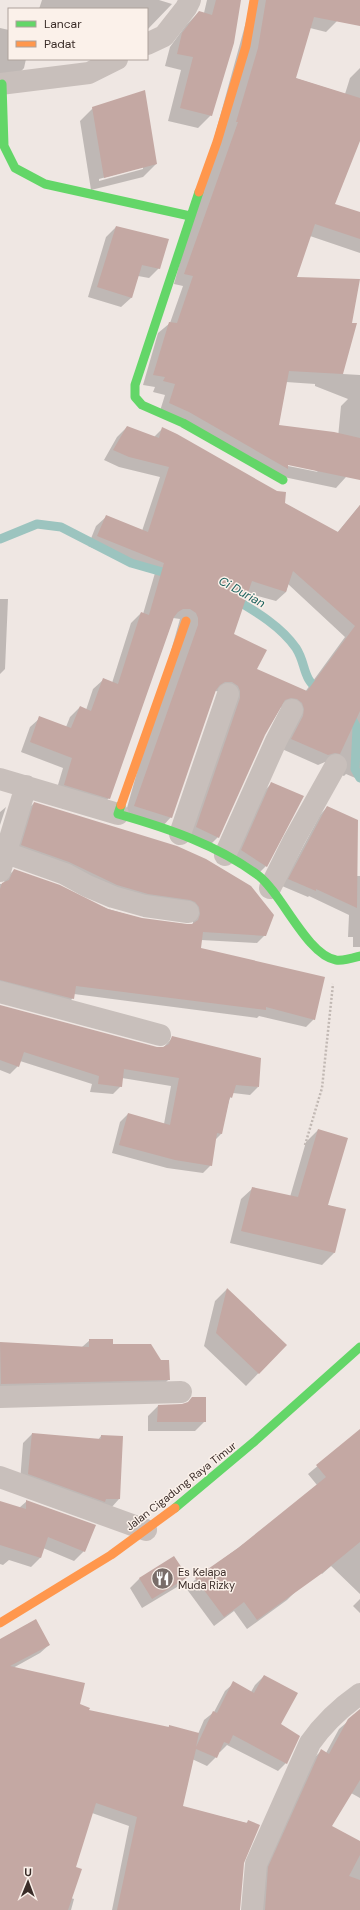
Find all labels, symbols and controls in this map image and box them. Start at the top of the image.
legend [8,8,148,60]
text: Lancar [44,16,82,32]
text: Padat [44,36,76,52]
water label: Ci Durian [216,573,268,611]
street label: Jalan Cigadung Raya Timur [123,1439,239,1533]
restaurant icon: Es Kelapa Muda Rizky [150,1565,176,1591]
place label: Es Kelapa Muda Rizky [178,1565,235,1592]
north arrow [8,1862,48,1902]
text: U [24,1865,32,1879]

